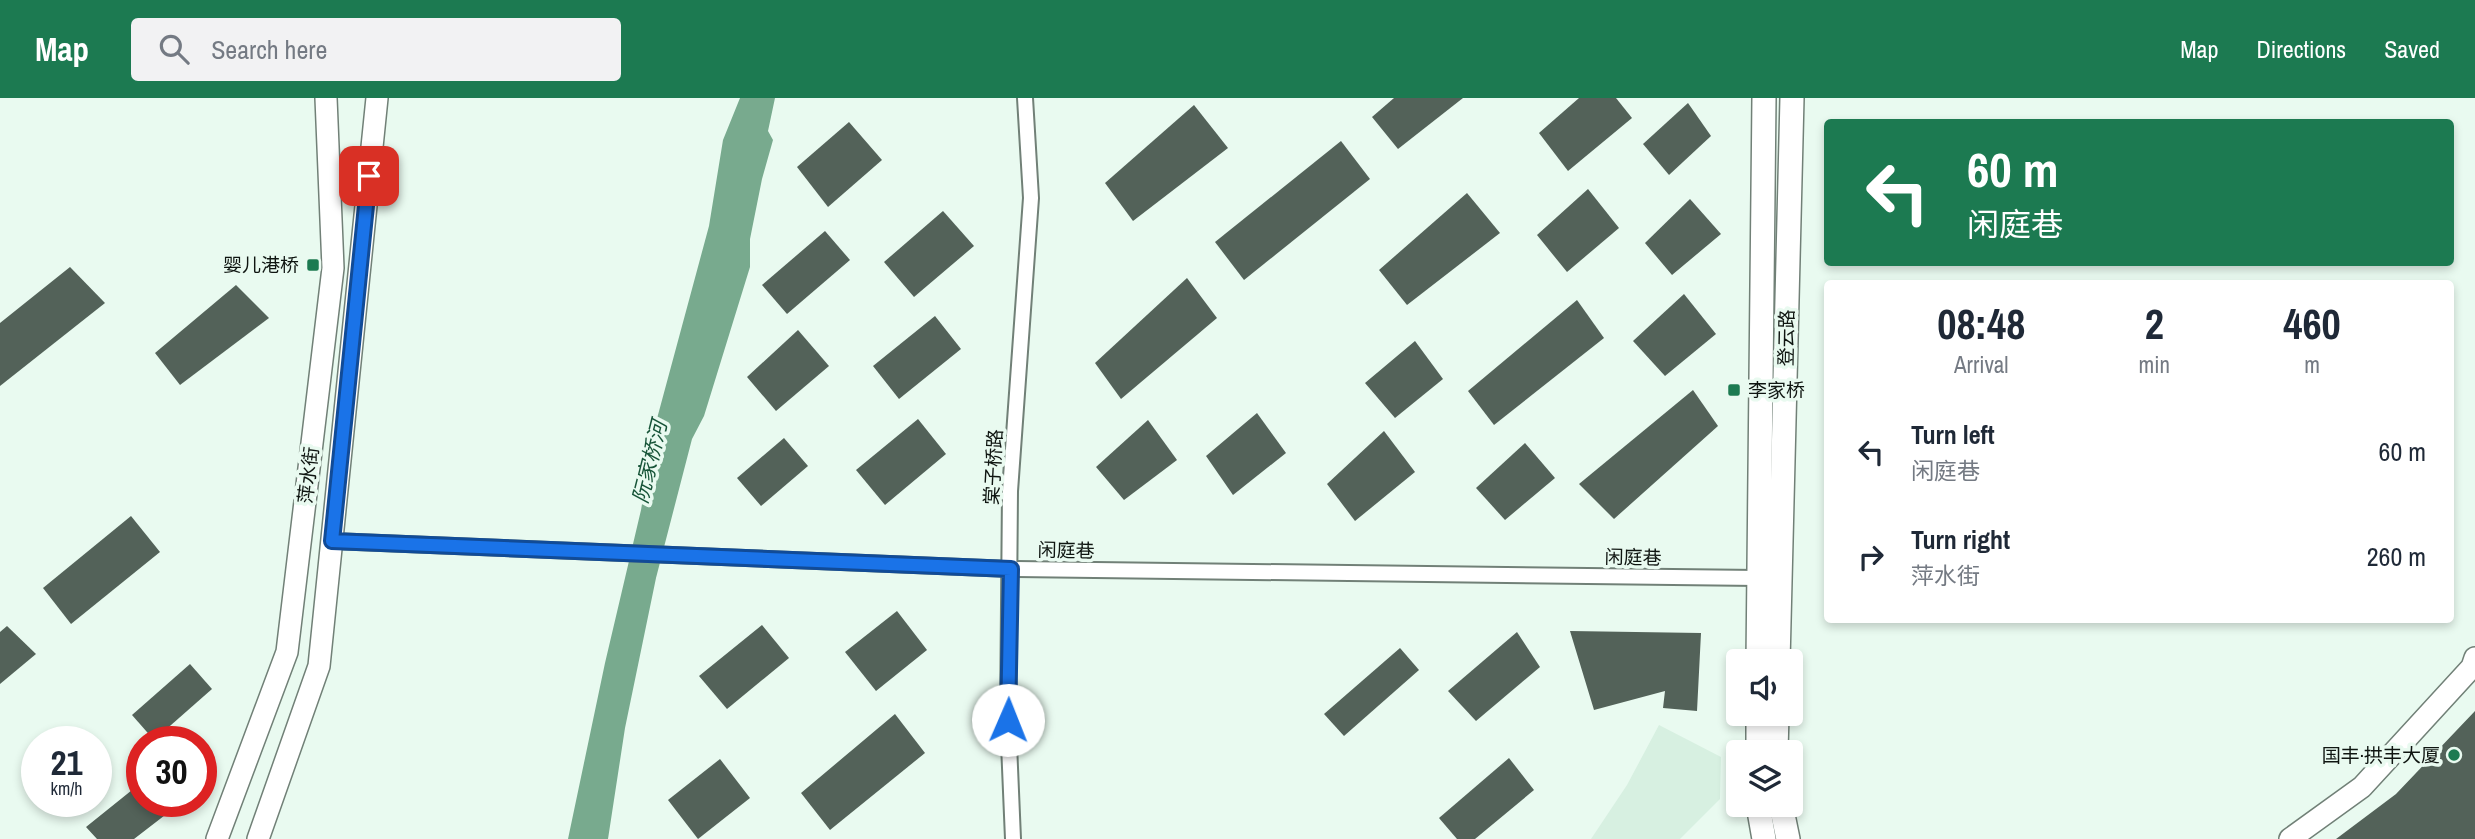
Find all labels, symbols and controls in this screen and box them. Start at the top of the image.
search box [131,18,621,81]
text: Map [35,27,89,71]
icon: search [155,30,193,68]
text: Search here [211,32,327,67]
text: Map [2180,33,2218,65]
text: Directions [2256,33,2346,65]
text: Saved [2384,33,2440,65]
text: 60 m [1967,136,2059,202]
pin [339,146,399,206]
icon: left [1852,147,1943,238]
icon: arrive [350,157,388,195]
text: 闲庭巷 [1967,203,2063,246]
place label: 婴儿港桥 [223,252,299,278]
marker: 婴儿港桥 [305,257,321,273]
text: 08:48 [1937,296,2025,352]
text: 2 [2145,296,2164,352]
text: 460 [2283,296,2341,352]
street label: 登云路 [1773,309,1799,367]
text: Arrival [1954,349,2009,380]
text: min [2139,349,2170,380]
text: m [2304,349,2320,380]
place label: 李家桥 [1748,377,1805,403]
marker: 李家桥 [1726,382,1742,398]
water label: 阮家桥河 [625,414,675,506]
text: Turn left [1911,417,1995,452]
street label: 棠子桥路 [978,428,1008,506]
icon: left [1852,433,1890,471]
text: 60 m [2379,434,2426,469]
street label: 萍水街 [292,445,324,505]
text: 闲庭巷 [1911,455,1980,486]
text: Turn right [1911,522,2010,557]
street label: 闲庭巷 [1037,537,1095,563]
icon: right [1852,538,1890,576]
text: 260 m [2367,539,2426,574]
street label: 闲庭巷 [1604,544,1662,570]
text: 萍水街 [1911,560,1980,591]
map controls [1726,649,1803,817]
button: sound [1726,649,1803,726]
position arrow [971,683,1045,757]
speed limit sign: 30 [126,726,217,817]
text: 21 [51,739,82,786]
button: layers [1726,740,1803,817]
place label: 国丰·拱丰大厦 [2322,742,2440,768]
marker: 国丰·拱丰大厦 [2446,747,2462,763]
text: km/h [51,776,83,801]

